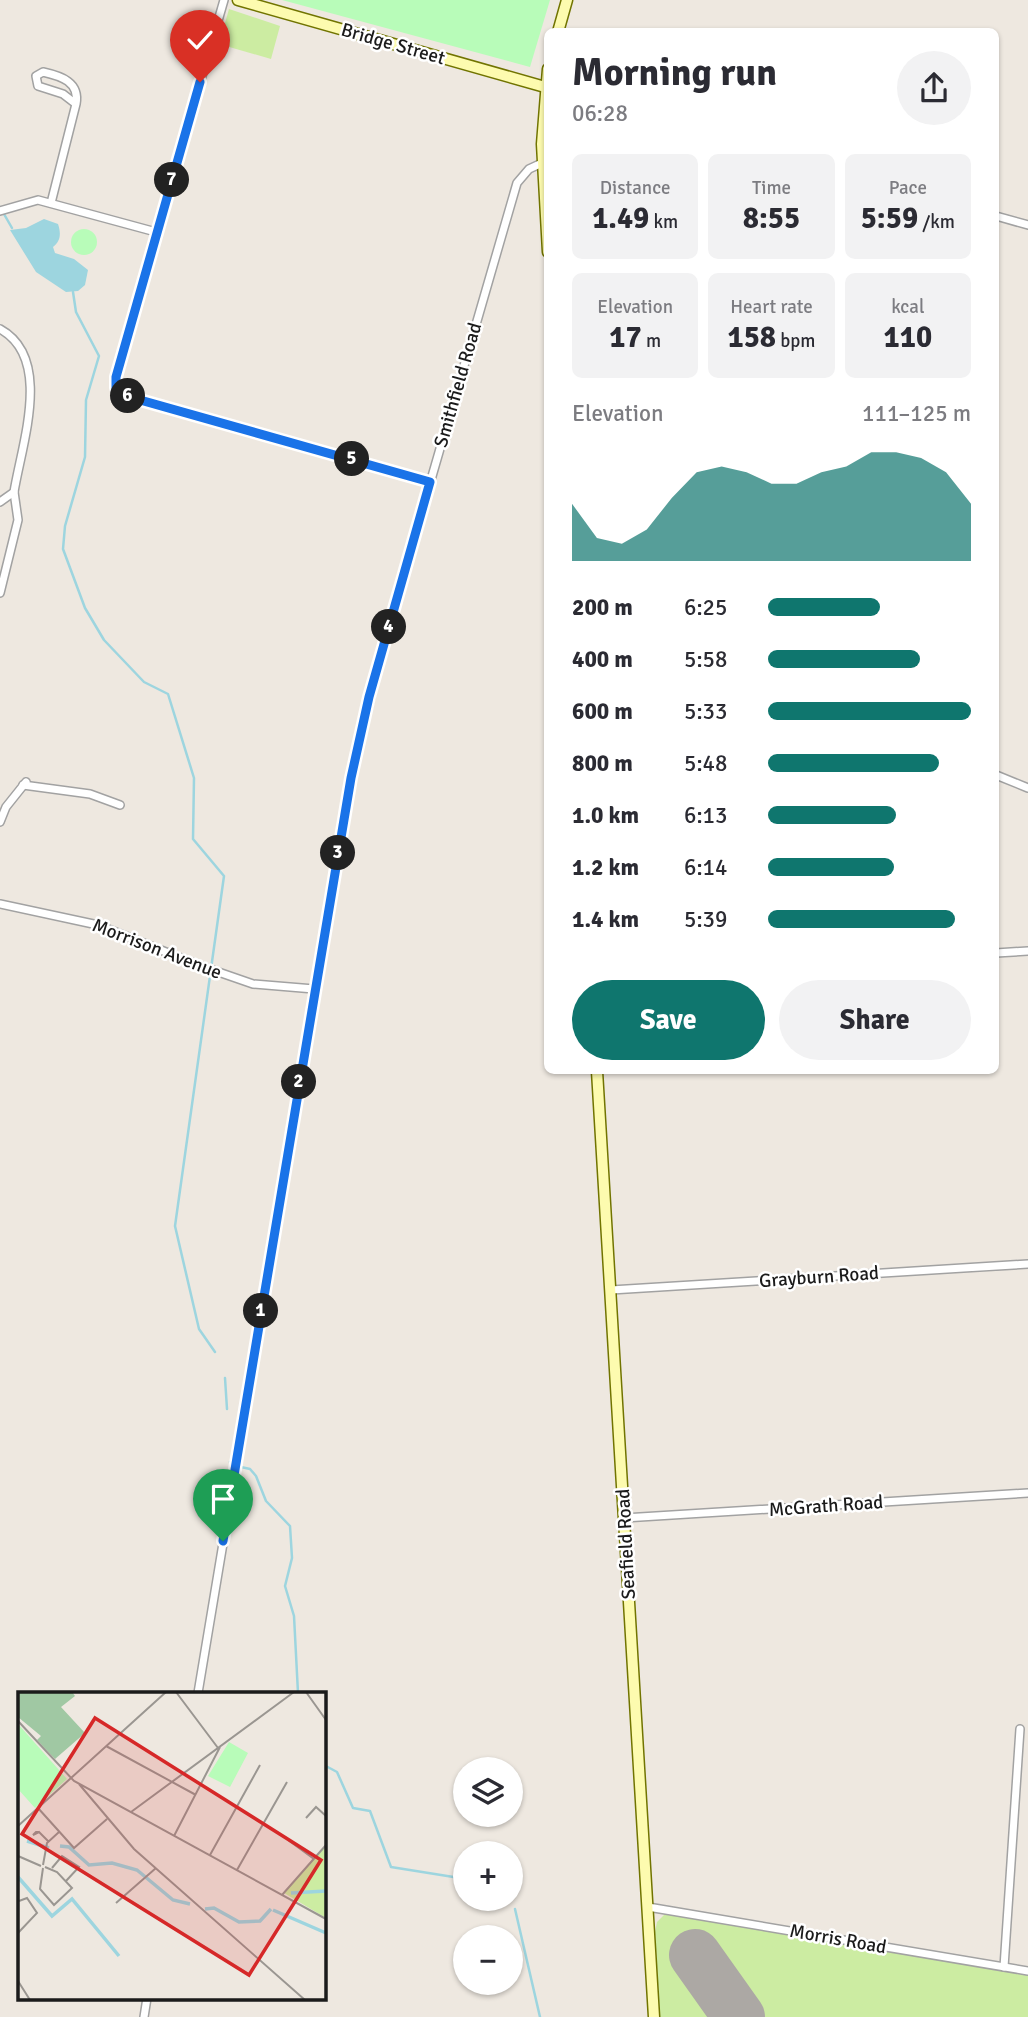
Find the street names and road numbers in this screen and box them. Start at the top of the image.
street label: Bridge Street [338,18,448,70]
street label: Smithfield Road [429,320,487,450]
street label: Morrison Avenue [89,913,225,985]
street label: Grayburn Road [758,1261,880,1293]
street label: Seafield Road [611,1488,641,1600]
street label: McGrath Road [768,1490,884,1522]
street label: Morris Road [788,1919,888,1959]

